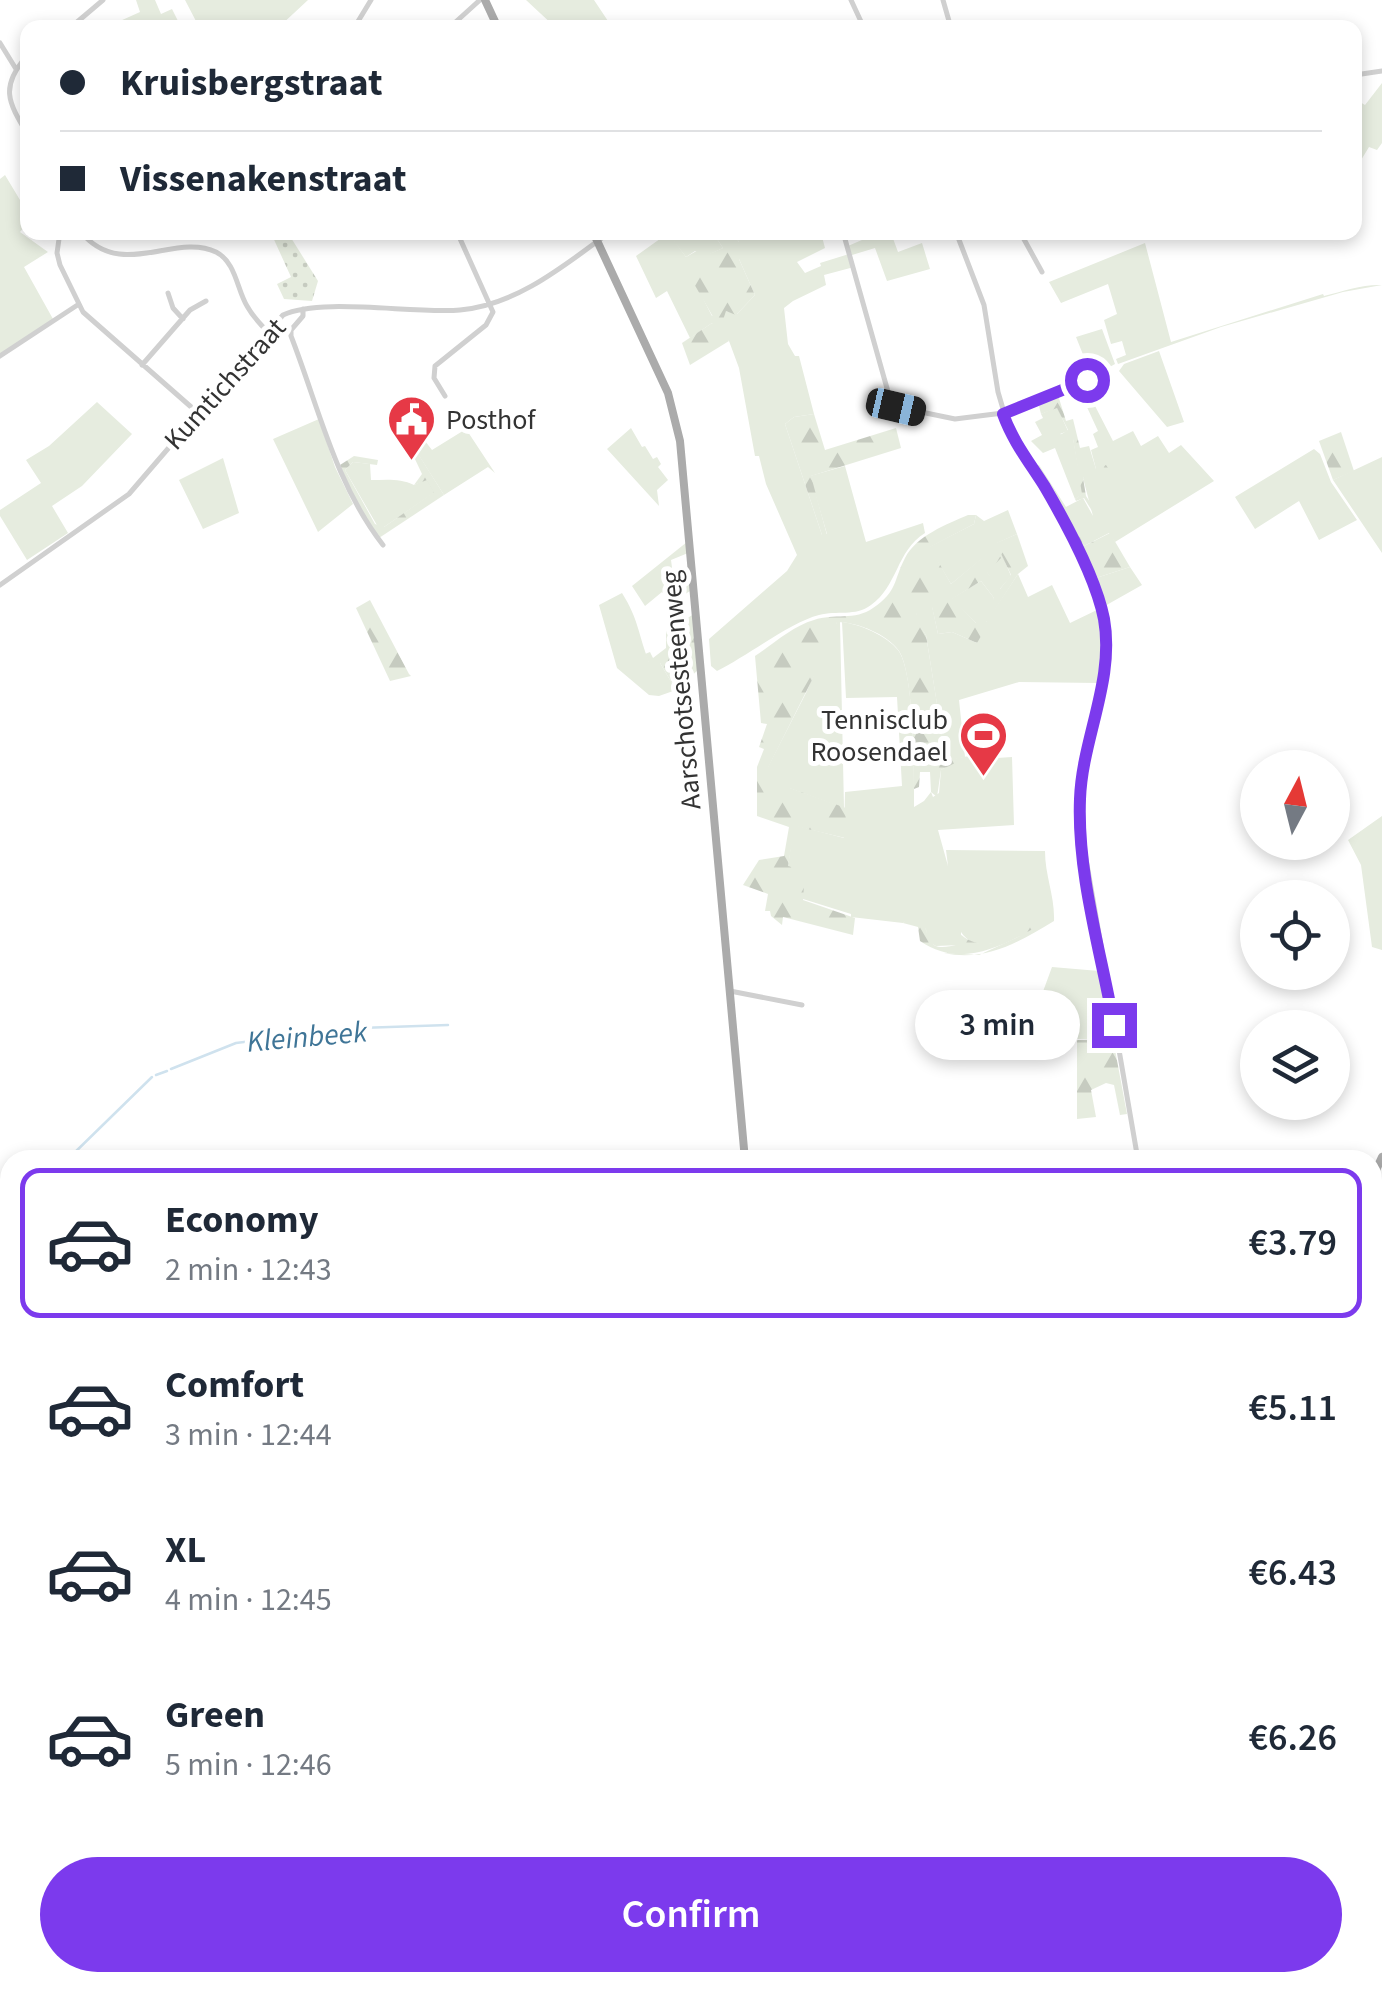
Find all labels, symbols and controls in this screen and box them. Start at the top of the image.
text: Kruisbergstraat [120,56,382,110]
text: Vissenakenstraat [120,152,407,206]
street label: Kumtichstraat [155,309,296,459]
route start [1065,358,1110,403]
car [863,386,929,428]
public building icon: Posthof [385,394,437,462]
place label: Posthof [446,400,536,440]
street label: Aarschotsesteenweg [651,569,711,811]
place label: Tennisclub Roosendael [810,700,948,772]
sports icon: Tennisclub Roosendael [957,710,1009,778]
north arrow [1240,750,1350,860]
map controls [1240,750,1350,1120]
button: locate [1240,880,1350,990]
callout: 3 min [914,990,1079,1060]
text: 3 min [959,1002,1036,1048]
route end [1092,1003,1137,1048]
water label: Kleinbeek [245,1010,370,1064]
button: layers [1240,1010,1350,1120]
text: Economy [165,1193,318,1247]
icon: car [45,1198,135,1288]
text: €3.79 [1249,1216,1337,1270]
text: 2 min · 12:43 [165,1247,332,1293]
text: Comfort [165,1358,304,1412]
icon: car [45,1363,135,1453]
text: €5.11 [1249,1381,1337,1435]
text: 3 min · 12:44 [165,1412,332,1458]
text: XL [165,1523,206,1577]
icon: car [45,1528,135,1618]
text: €6.43 [1249,1546,1337,1600]
text: 4 min · 12:45 [165,1577,332,1623]
text: Green [165,1688,265,1742]
icon: car [45,1693,135,1783]
text: €6.26 [1249,1711,1337,1765]
text: 5 min · 12:46 [165,1742,332,1788]
button: Confirm [40,1857,1342,1972]

